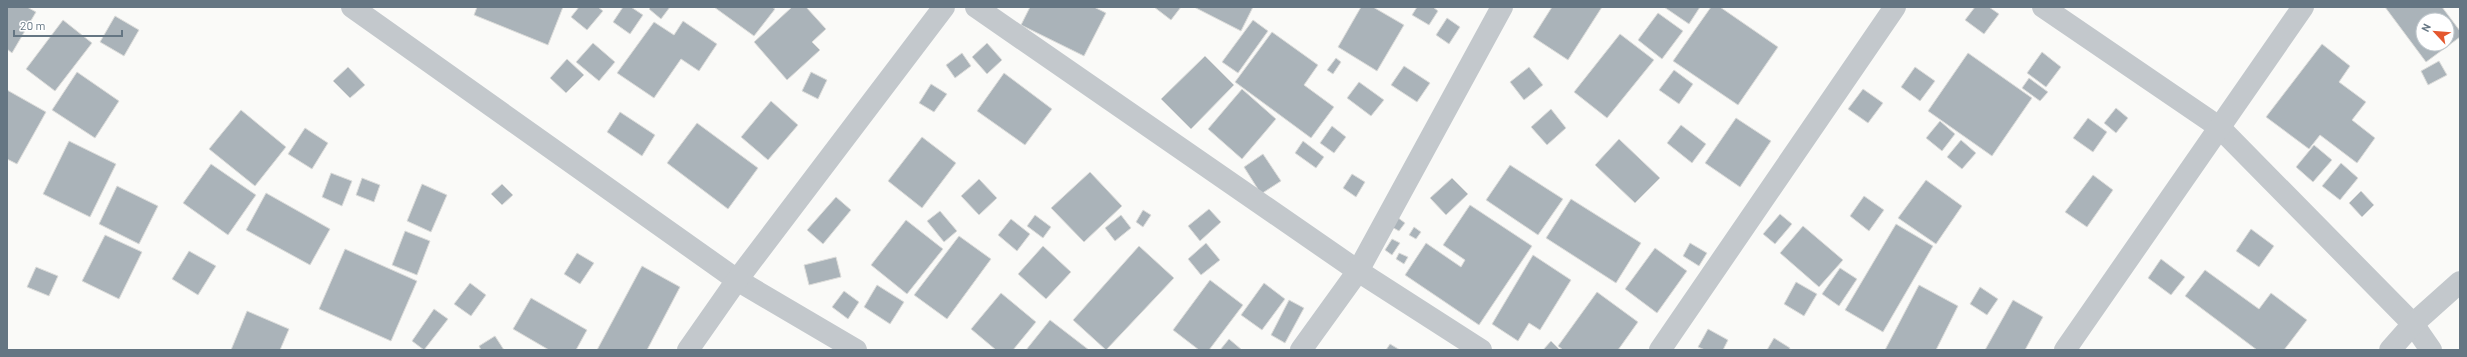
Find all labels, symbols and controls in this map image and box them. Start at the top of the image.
scale bar [14,12,122,38]
north arrow [2415,12,2455,52]
text: 20 m [20,18,46,32]
text: N [2418,21,2433,34]

